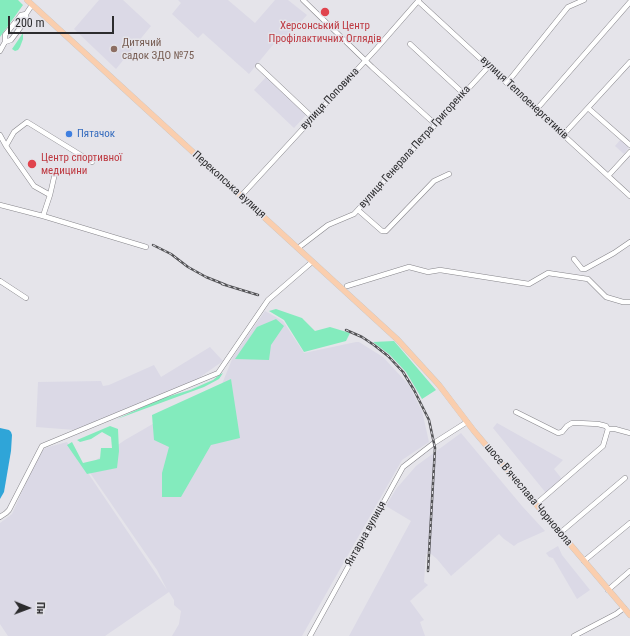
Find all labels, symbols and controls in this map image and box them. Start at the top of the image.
marker: Херсонський Центр Профілактичних Оглядів [319,6,331,18]
scale bar [10,8,116,34]
text: 200 m [15,16,45,30]
place label: Херсонський Центр Профілактичних Оглядів [269,19,381,45]
place label: Дитячий садок ЗДО №75 [122,36,194,62]
marker: Дитячий садок ЗДО №75 [109,44,119,54]
street label: вулиця Теплоенергетиків [477,54,571,142]
street label: вулиця Поповича [298,65,362,133]
street label: вулиця Генерала Петра Григоренка [356,83,474,211]
place label: Пятачок [77,127,115,141]
marker: Пятачок [64,129,74,139]
street label: Перекопська вулиця [189,148,269,222]
place label: Центр спортивної медицини [41,151,122,177]
marker: Центр спортивної медицини [26,158,38,170]
street label: шосе В'ячеслава Чорновола [481,441,575,549]
street label: Янтарна вулиця [343,499,389,569]
north arrow [8,588,48,628]
text: Пн [34,602,47,614]

